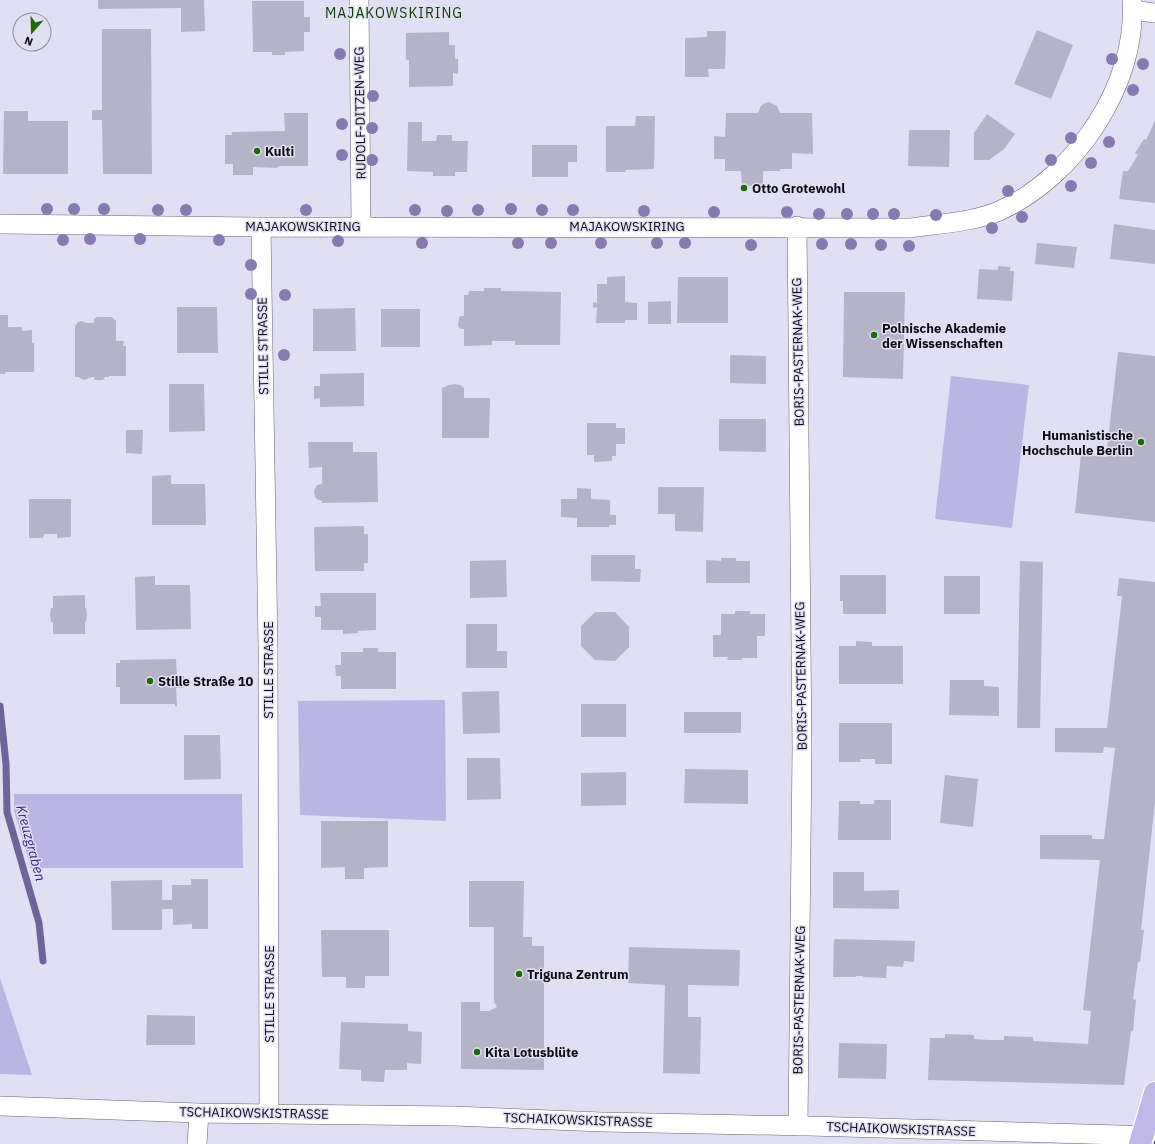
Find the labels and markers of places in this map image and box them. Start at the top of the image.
place label: Kulti [265,143,294,160]
marker: Kulti [252,146,262,156]
place label: Otto Grotewohl [752,180,845,197]
marker: Otto Grotewohl [739,183,749,193]
place label: Polnische Akademie der Wissenschaften [882,320,1006,352]
marker: Polnische Akademie der Wissenschaften [869,330,879,340]
place label: Humanistische Hochschule Berlin [1022,427,1133,459]
marker: Humanistische Hochschule Berlin [1136,437,1146,447]
place label: Stille Straße 10 [158,673,254,690]
marker: Stille Straße 10 [145,676,155,686]
place label: Triguna Zentrum [527,966,629,983]
marker: Triguna Zentrum [514,969,524,979]
place label: Kita Lotusblüte [485,1044,578,1061]
marker: Kita Lotusblüte [472,1047,482,1057]

